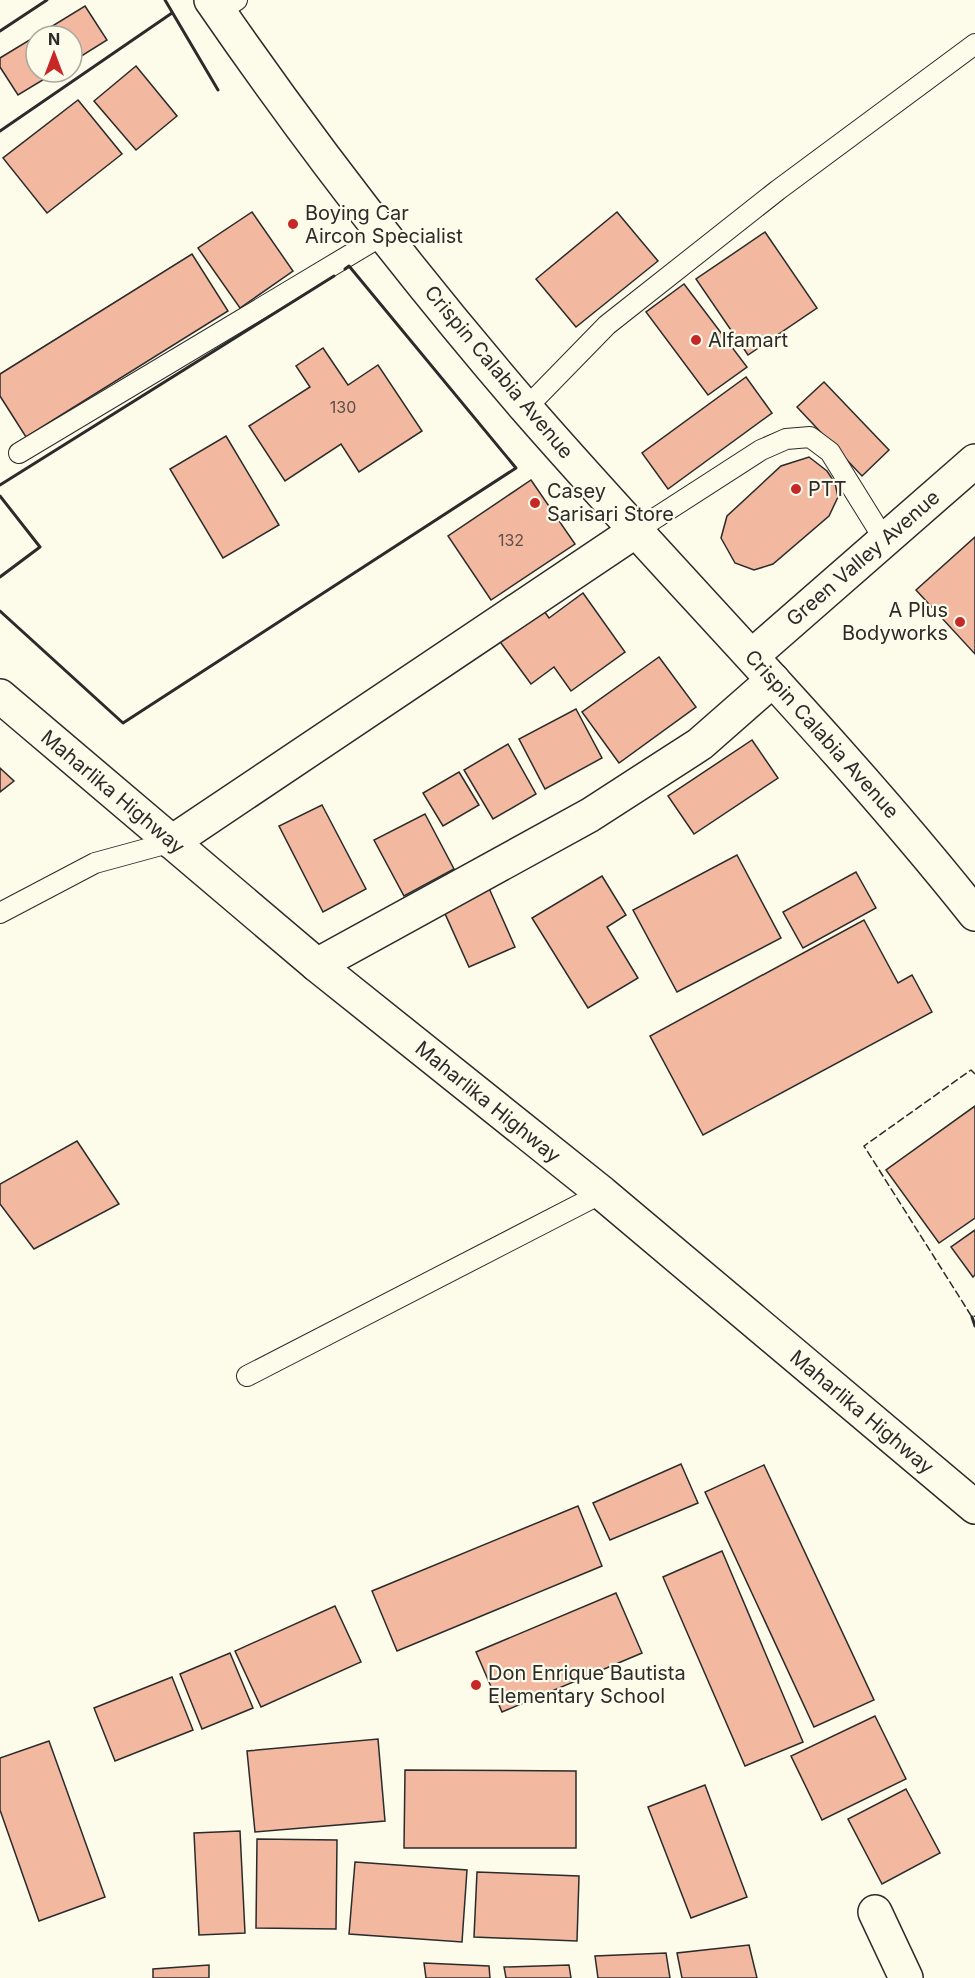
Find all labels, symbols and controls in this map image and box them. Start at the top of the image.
north arrow [24,24,84,84]
text: N [48,29,60,49]
place label: Boying Car Aircon Specialist [305,201,463,248]
marker: Boying Car Aircon Specialist [286,217,300,231]
street label: Crispin Calabia Avenue [420,281,578,463]
place label: Alfamart [708,328,789,352]
marker: Alfamart [689,333,703,347]
house number: 130 [330,397,356,417]
place label: PTT [808,477,847,501]
place label: Casey Sarisari Store [547,479,674,526]
marker: PTT [789,482,803,496]
street label: Green Valley Avenue [782,485,944,631]
marker: Casey Sarisari Store [528,496,542,510]
house number: 132 [498,530,524,550]
place label: A Plus Bodyworks [842,598,948,645]
marker: A Plus Bodyworks [953,615,967,629]
street label: Crispin Calabia Avenue [740,645,904,823]
street label: Maharlika Highway [36,725,190,859]
street label: Maharlika Highway [410,1036,566,1168]
street label: Maharlika Highway [785,1345,939,1479]
place label: Don Enrique Bautista Elementary School [488,1661,686,1708]
marker: Don Enrique Bautista Elementary School [469,1678,483,1692]

